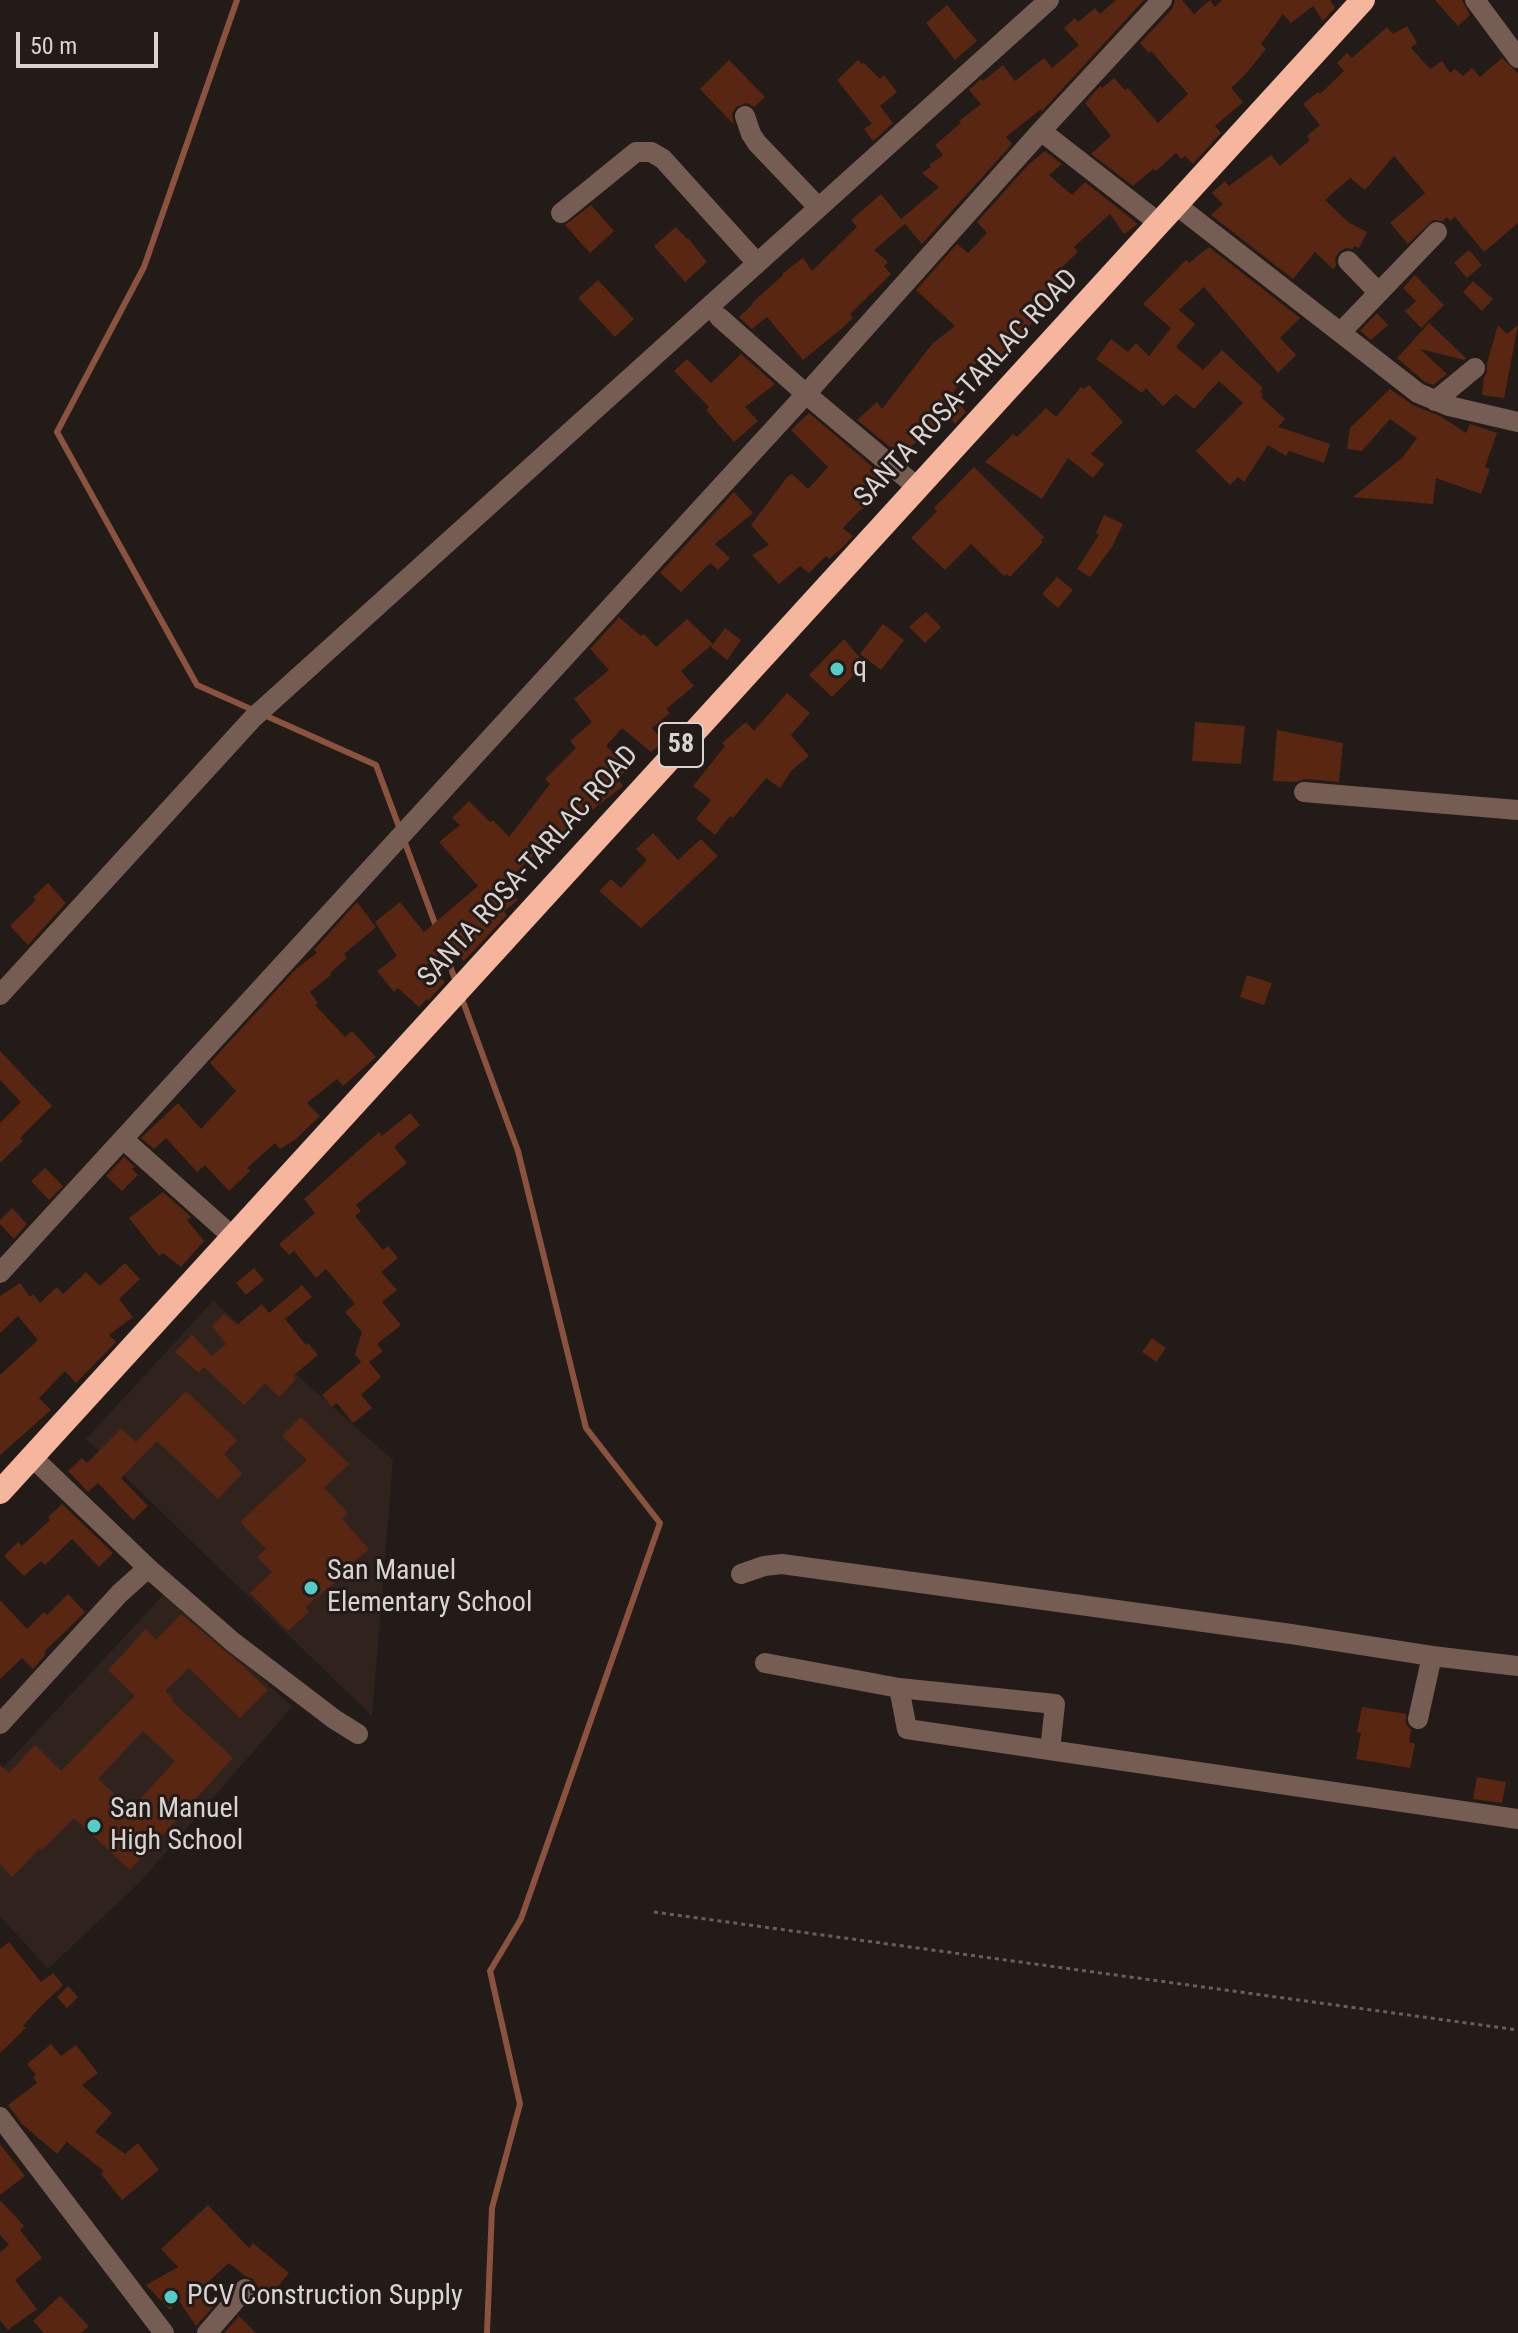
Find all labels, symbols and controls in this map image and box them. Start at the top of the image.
scale bar [20,16,162,66]
text: 50 m [30,32,77,60]
street label: SANTA ROSA-TARLAC ROAD [848,263,1086,515]
place label: q [853,652,867,686]
marker: q [828,660,846,678]
road number: 58 [659,723,703,767]
street label: SANTA ROSA-TARLAC ROAD [412,739,646,995]
place label: San Manuel Elementary School [327,1555,532,1621]
marker: San Manuel Elementary School [302,1579,320,1597]
place label: San Manuel High School [110,1793,243,1859]
marker: San Manuel High School [85,1817,103,1835]
place label: PCV Construction Supply [187,2280,463,2314]
marker: PCV Construction Supply [162,2288,180,2306]

